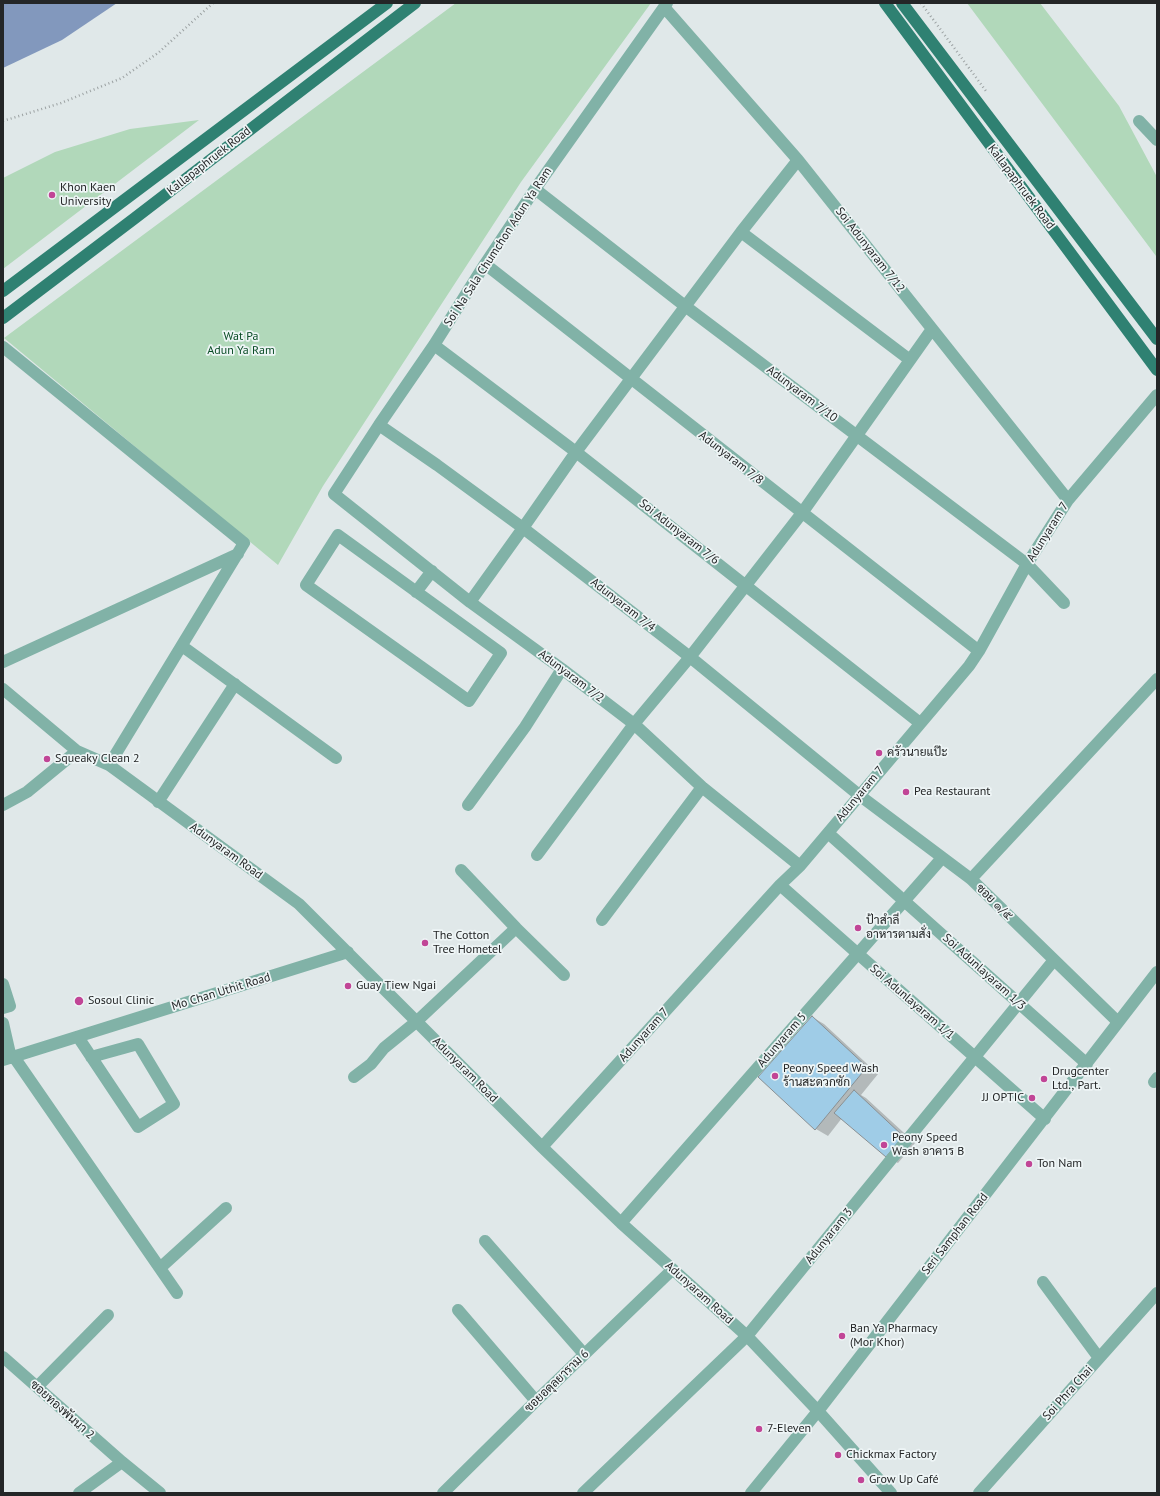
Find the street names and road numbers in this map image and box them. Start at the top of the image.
street label: Kallapaphruek Road [164,124,254,198]
street label: Kallapaphruek Road [984,142,1058,232]
street label: Soi Na Sala Chumchon Adun Ya Ram [441,165,555,329]
street label: Soi Adunyaram 7/12 [832,205,908,295]
street label: Adunyaram 7/10 [764,363,840,425]
street label: Adunyaram 7/8 [696,428,766,488]
street label: Soi Adunyaram 7/6 [636,496,722,568]
street label: Adunyaram 7 [1024,500,1072,564]
street label: Adunyaram 7/4 [588,575,658,635]
street label: Adunyaram 7/2 [535,647,607,705]
street label: Adunyaram 7 [833,763,887,825]
street label: Adunyaram Road [187,820,265,882]
street label: ซอย ๑/๕ [973,881,1015,923]
street label: Soi Adunlayaram 1/3 [939,931,1029,1013]
street label: Soi Adunlayaram 1/1 [867,961,957,1043]
street label: Mo Chan Uthit Road [170,970,272,1014]
street label: Adunyaram 7 [616,1005,672,1065]
street label: Adunyaram 5 [754,1010,810,1070]
street label: Adunyaram Road [429,1034,501,1106]
street label: Seri Samphan Road [919,1190,991,1278]
street label: Adunyaram 3 [802,1205,856,1267]
street label: Adunyaram Road [662,1259,736,1327]
street label: ซอยอดุลยาราม 6 [522,1347,592,1415]
street label: Soi Phra Chai [1040,1363,1096,1423]
street label: ซอยทองพันนา 2 [27,1377,97,1443]

